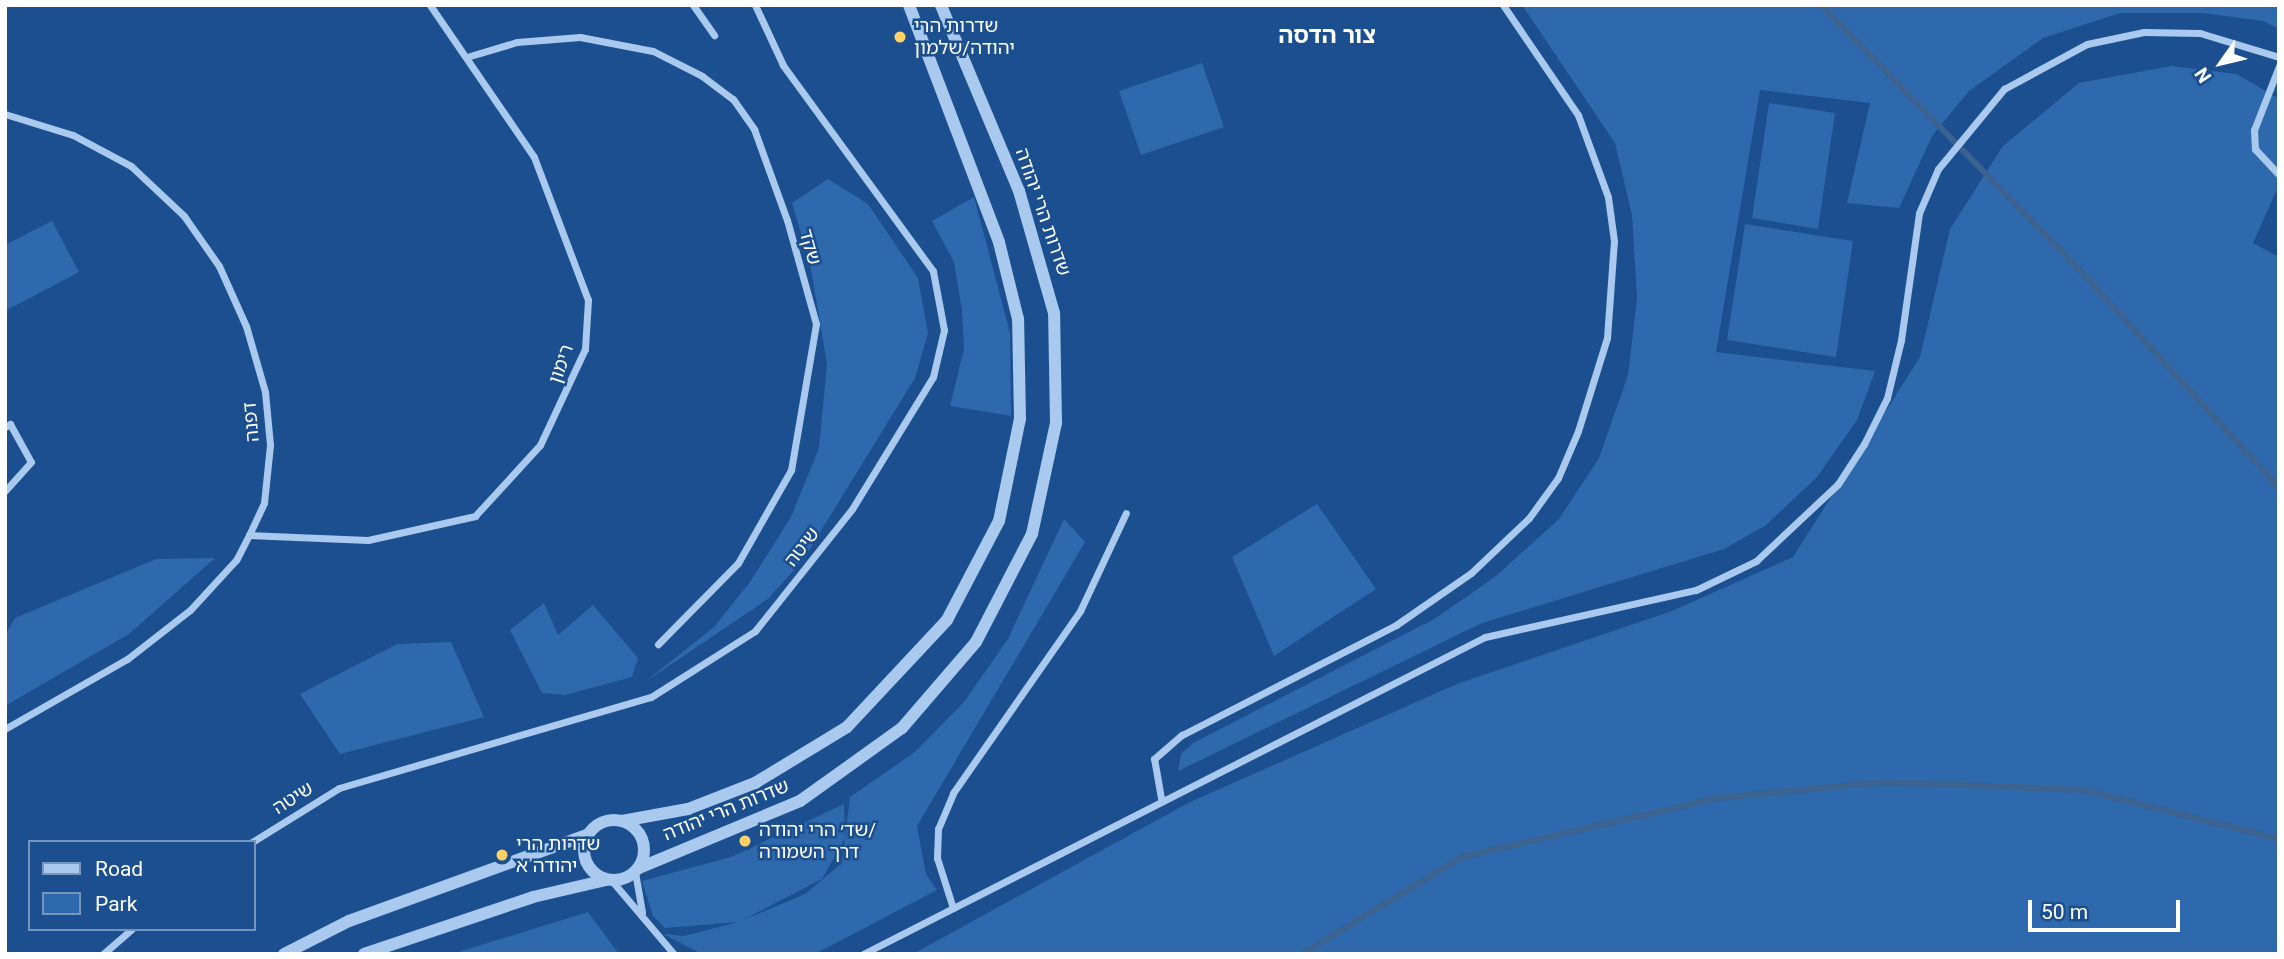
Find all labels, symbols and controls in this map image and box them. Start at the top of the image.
place label: שדרות הרי יהודה/שלמון [914,15,1015,59]
district label: צור הדסה [1278,22,1376,50]
north arrow [2186,28,2256,98]
marker: שדרות הרי יהודה/שלמון [892,29,908,45]
text: N [2190,63,2216,87]
street label: שדרות הרי יהודה [1010,145,1076,279]
street label: שקד [794,227,826,267]
street label: רימון [544,341,578,387]
street label: דפנה [238,401,264,443]
street label: שיטה [780,523,824,571]
street label: שדרות הרי יהודה [660,774,792,846]
street label: שיטה [269,777,317,819]
place label: שד׳ הרי יהודה/ דרך השמורה [759,819,876,863]
place label: שדרות הרי יהודה א [516,833,600,877]
marker: שד׳ הרי יהודה/ דרך השמורה [737,833,753,849]
legend [28,840,256,931]
marker: שדרות הרי יהודה א [494,847,510,863]
text: Road [95,857,143,881]
scale bar [2032,886,2184,930]
text: Park [95,892,137,916]
text: 50 m [2041,900,2088,924]

